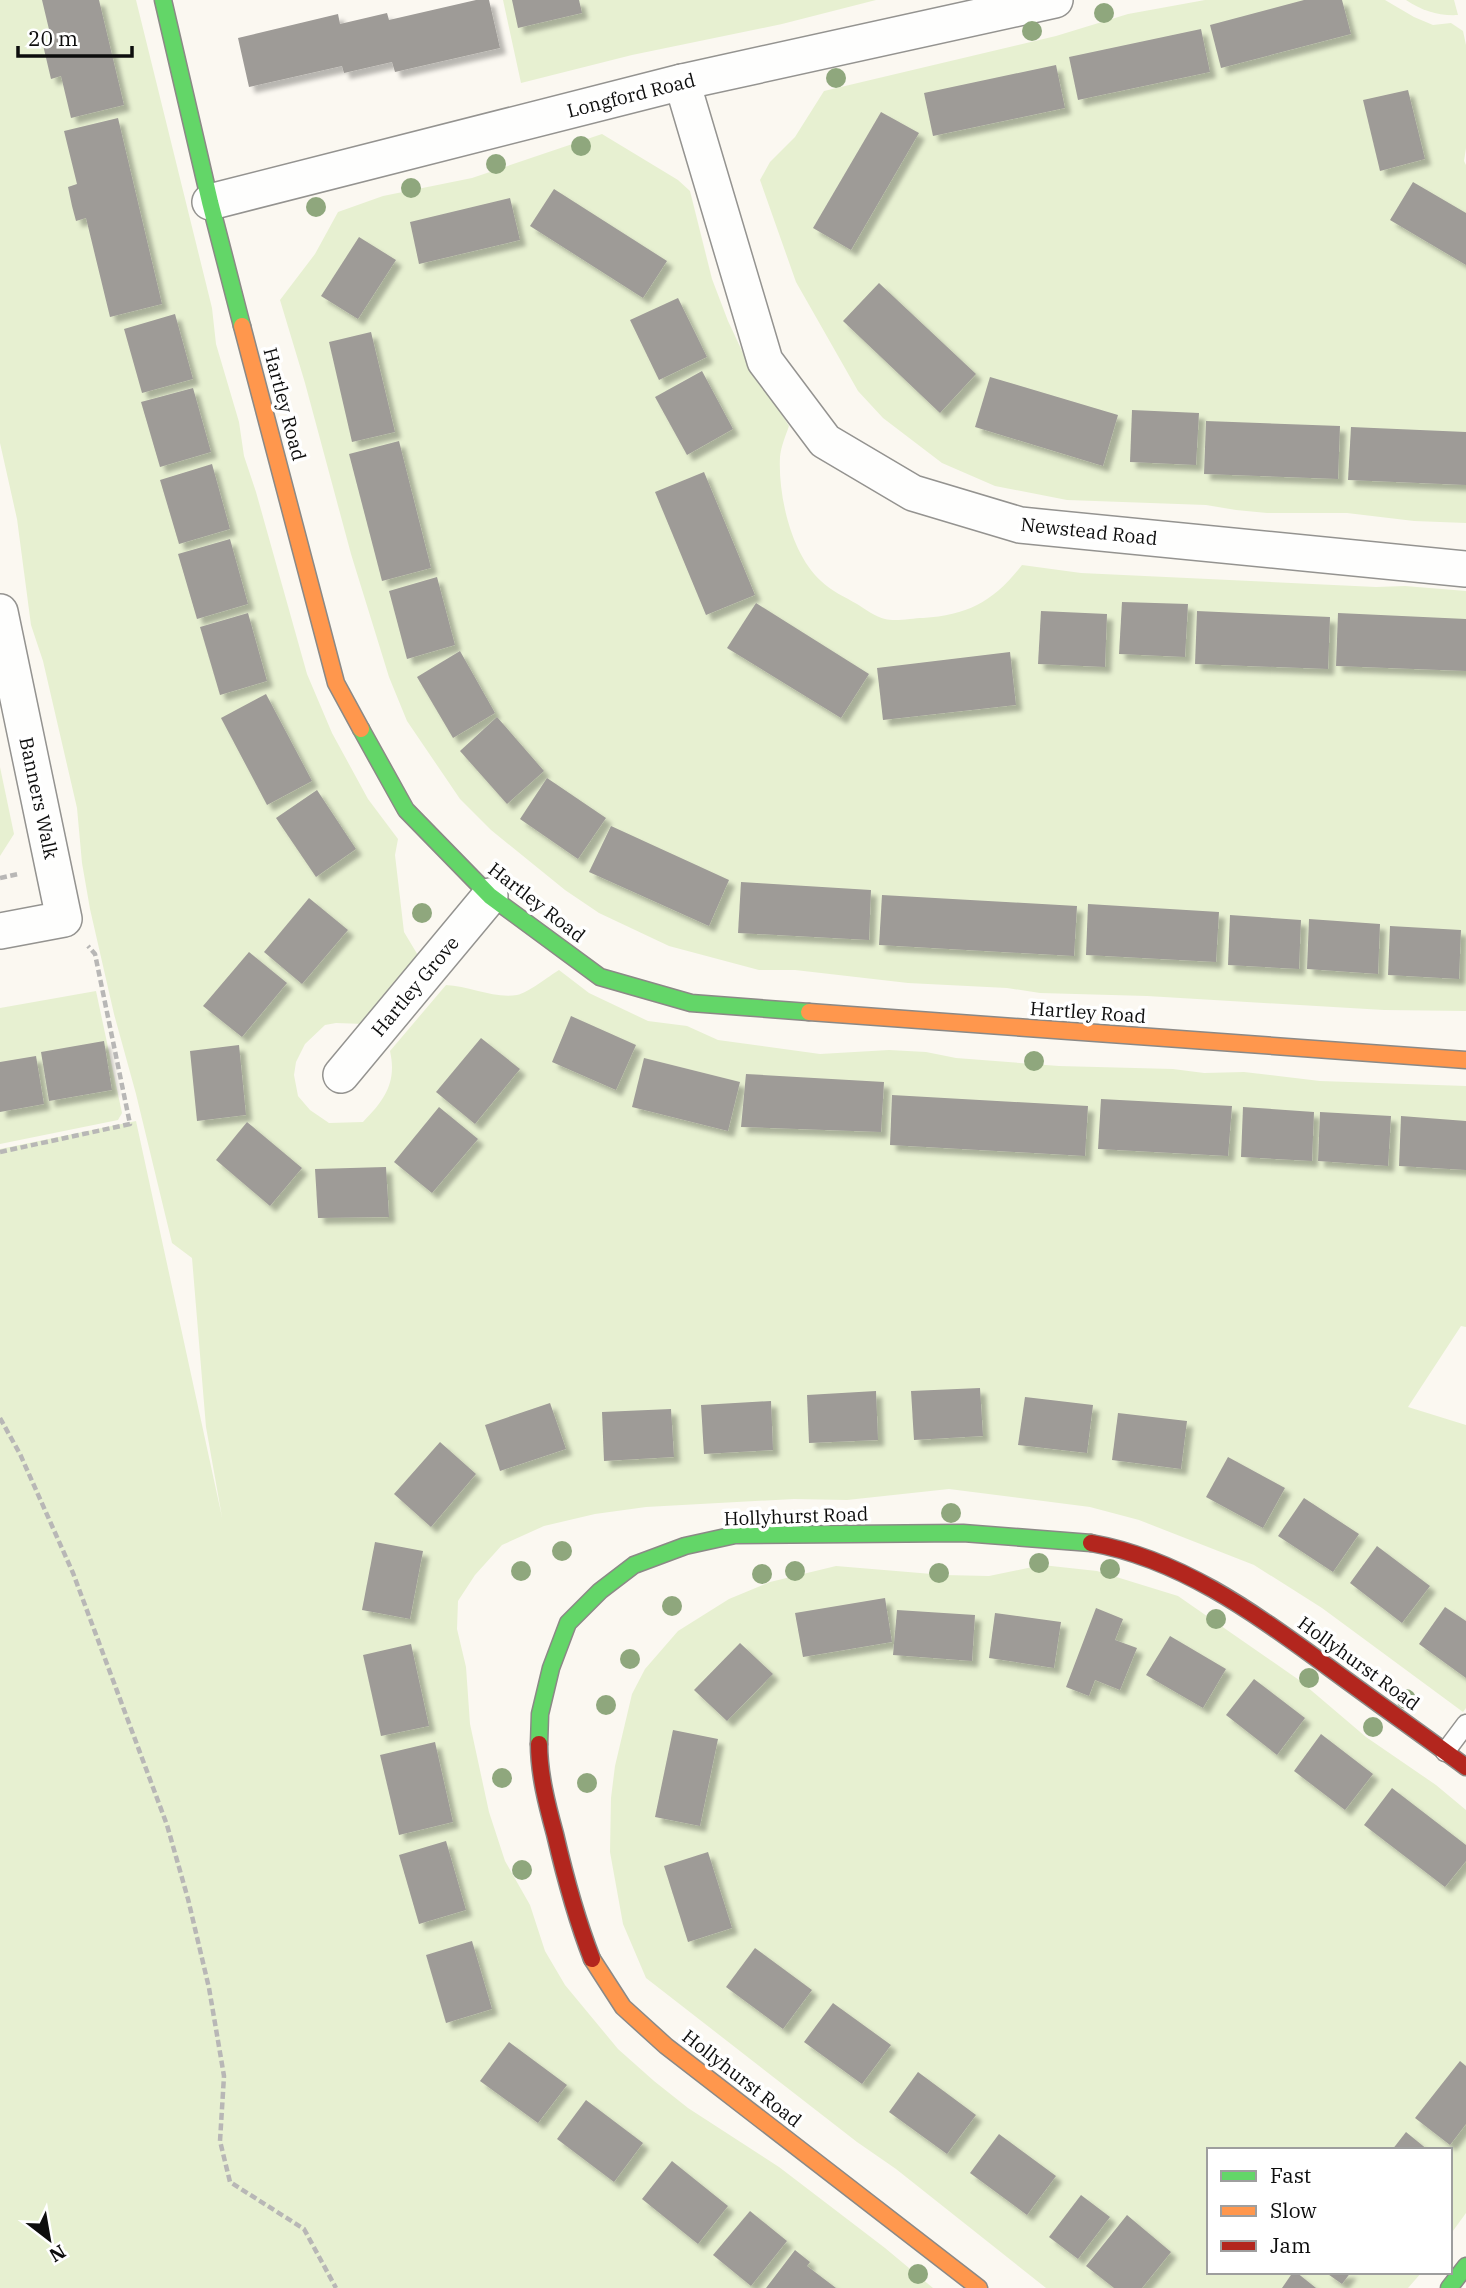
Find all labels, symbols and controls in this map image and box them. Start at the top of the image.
scale bar [18,14,131,58]
text: 20 m [28,24,78,52]
street label: Longford Road [564,67,698,123]
street label: Hartley Road [258,345,312,463]
street label: Newstead Road [1019,512,1159,550]
street label: Banners Walk [14,735,64,861]
street label: Hartley Road [484,857,590,947]
street label: Hartley Grove [366,931,464,1041]
street label: Hartley Road [1029,996,1147,1028]
street label: Hollyhurst Road [723,1501,869,1531]
street label: Hollyhurst Road [1293,1611,1425,1715]
street label: Hollyhurst Road [678,2024,806,2132]
legend [1207,2148,1452,2274]
text: Fast [1270,2161,1311,2189]
text: Slow [1270,2196,1317,2224]
north arrow [14,2204,84,2274]
text: Jam [1270,2231,1311,2259]
text: N [45,2239,70,2268]

